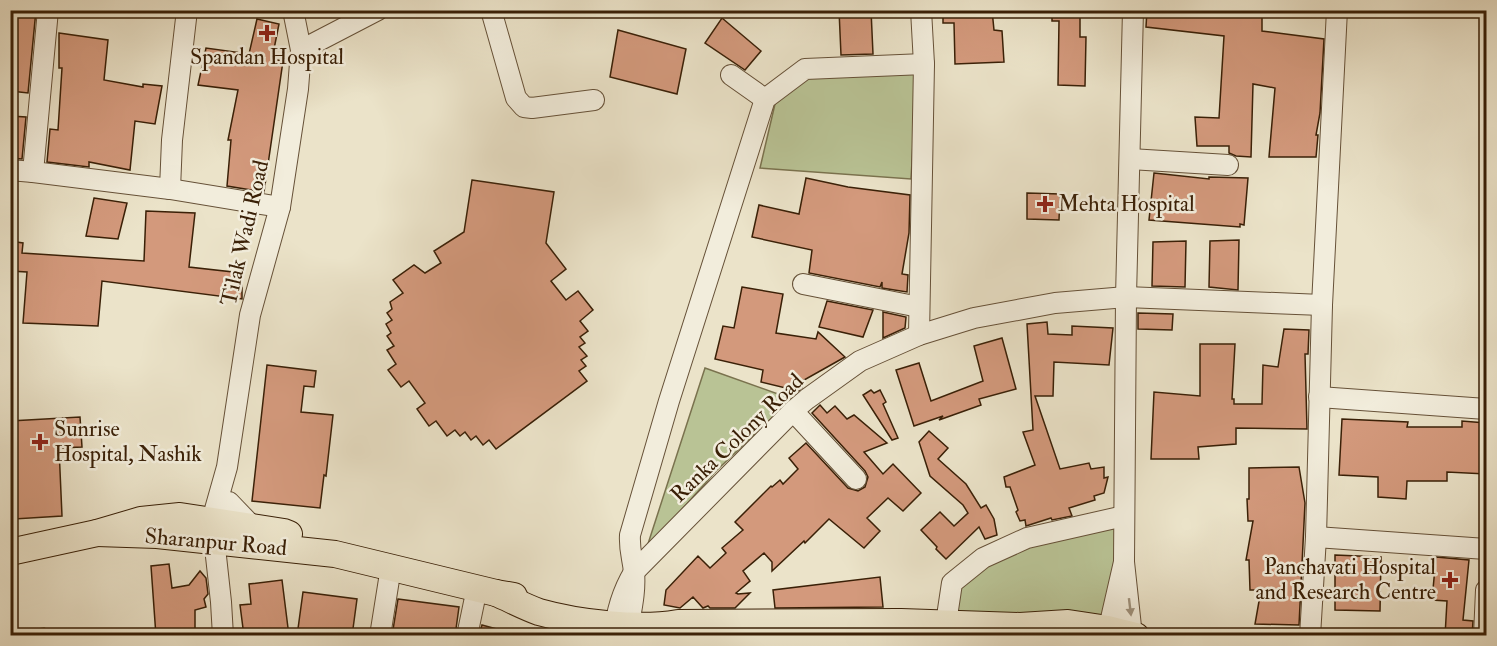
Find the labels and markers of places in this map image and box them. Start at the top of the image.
marker: Spandan Hospital [258,24,276,42]
place label: Spandan Hospital [190,43,344,72]
place label: Mehta Hospital [1058,190,1195,219]
marker: Mehta Hospital [1036,195,1054,213]
place label: Sunrise Hospital, Nashik [54,415,202,469]
marker: Sunrise Hospital, Nashik [31,433,49,451]
place label: Panchavati Hospital and Research Centre [1256,553,1436,606]
marker: Panchavati Hospital and Research Centre [1441,571,1459,589]

